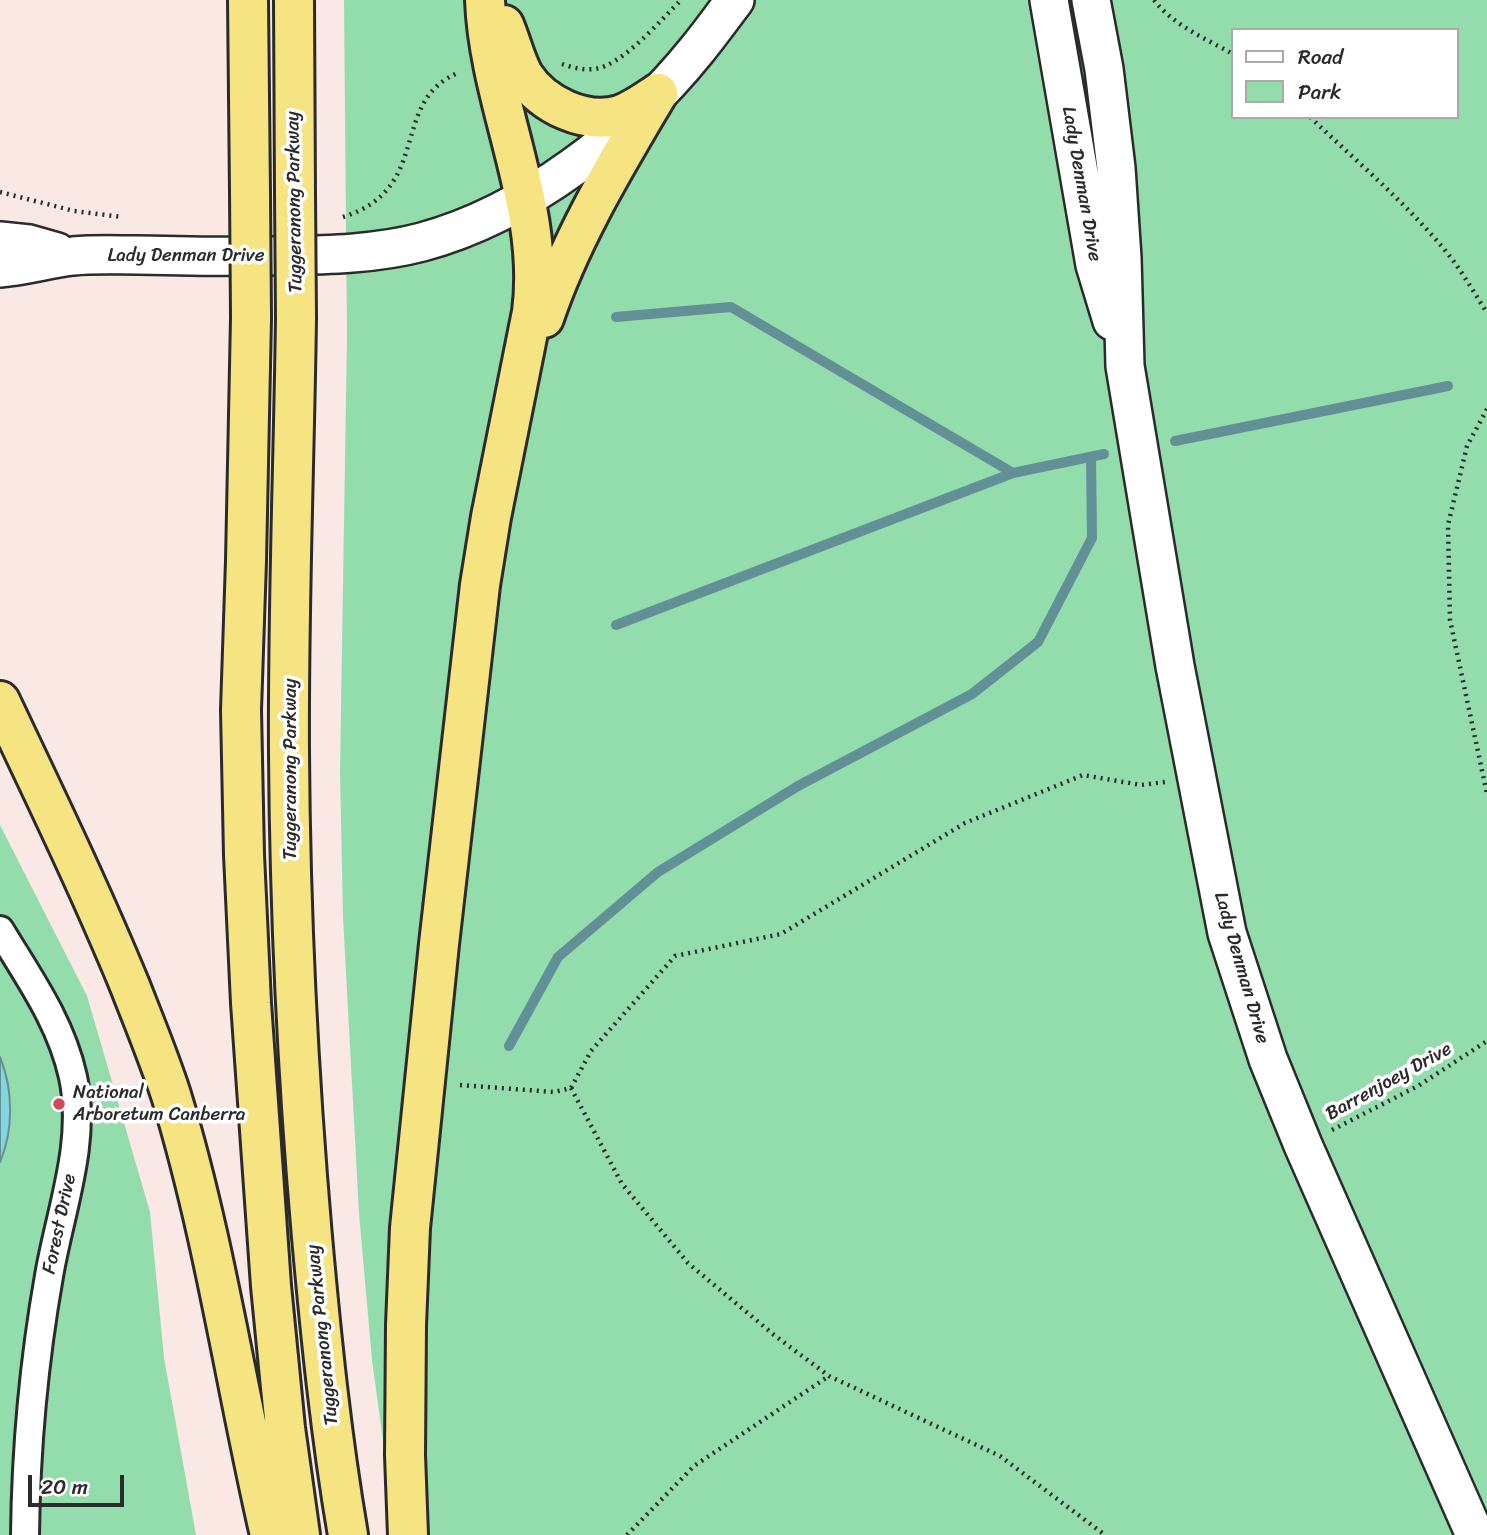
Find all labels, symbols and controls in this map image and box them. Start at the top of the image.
legend [1232,28,1459,119]
text: Road [1298,38,1343,76]
text: Park [1298,73,1341,111]
street label: Lady Denman Drive [1056,105,1106,263]
street label: Tuggeranong Parkway [282,111,308,293]
street label: Lady Denman Drive [108,245,264,267]
street label: Tuggeranong Parkway [280,678,302,860]
street label: Lady Denman Drive [1208,889,1274,1047]
street label: Barrenjoey Drive [1322,1038,1456,1126]
place label: National Arboretum Canberra [73,1082,245,1126]
marker: National Arboretum Canberra [51,1096,67,1112]
street label: Forest Drive [38,1172,82,1276]
street label: Tuggeranong Parkway [302,1244,344,1426]
scale bar [32,1462,128,1506]
text: 20 m [41,1468,88,1506]

